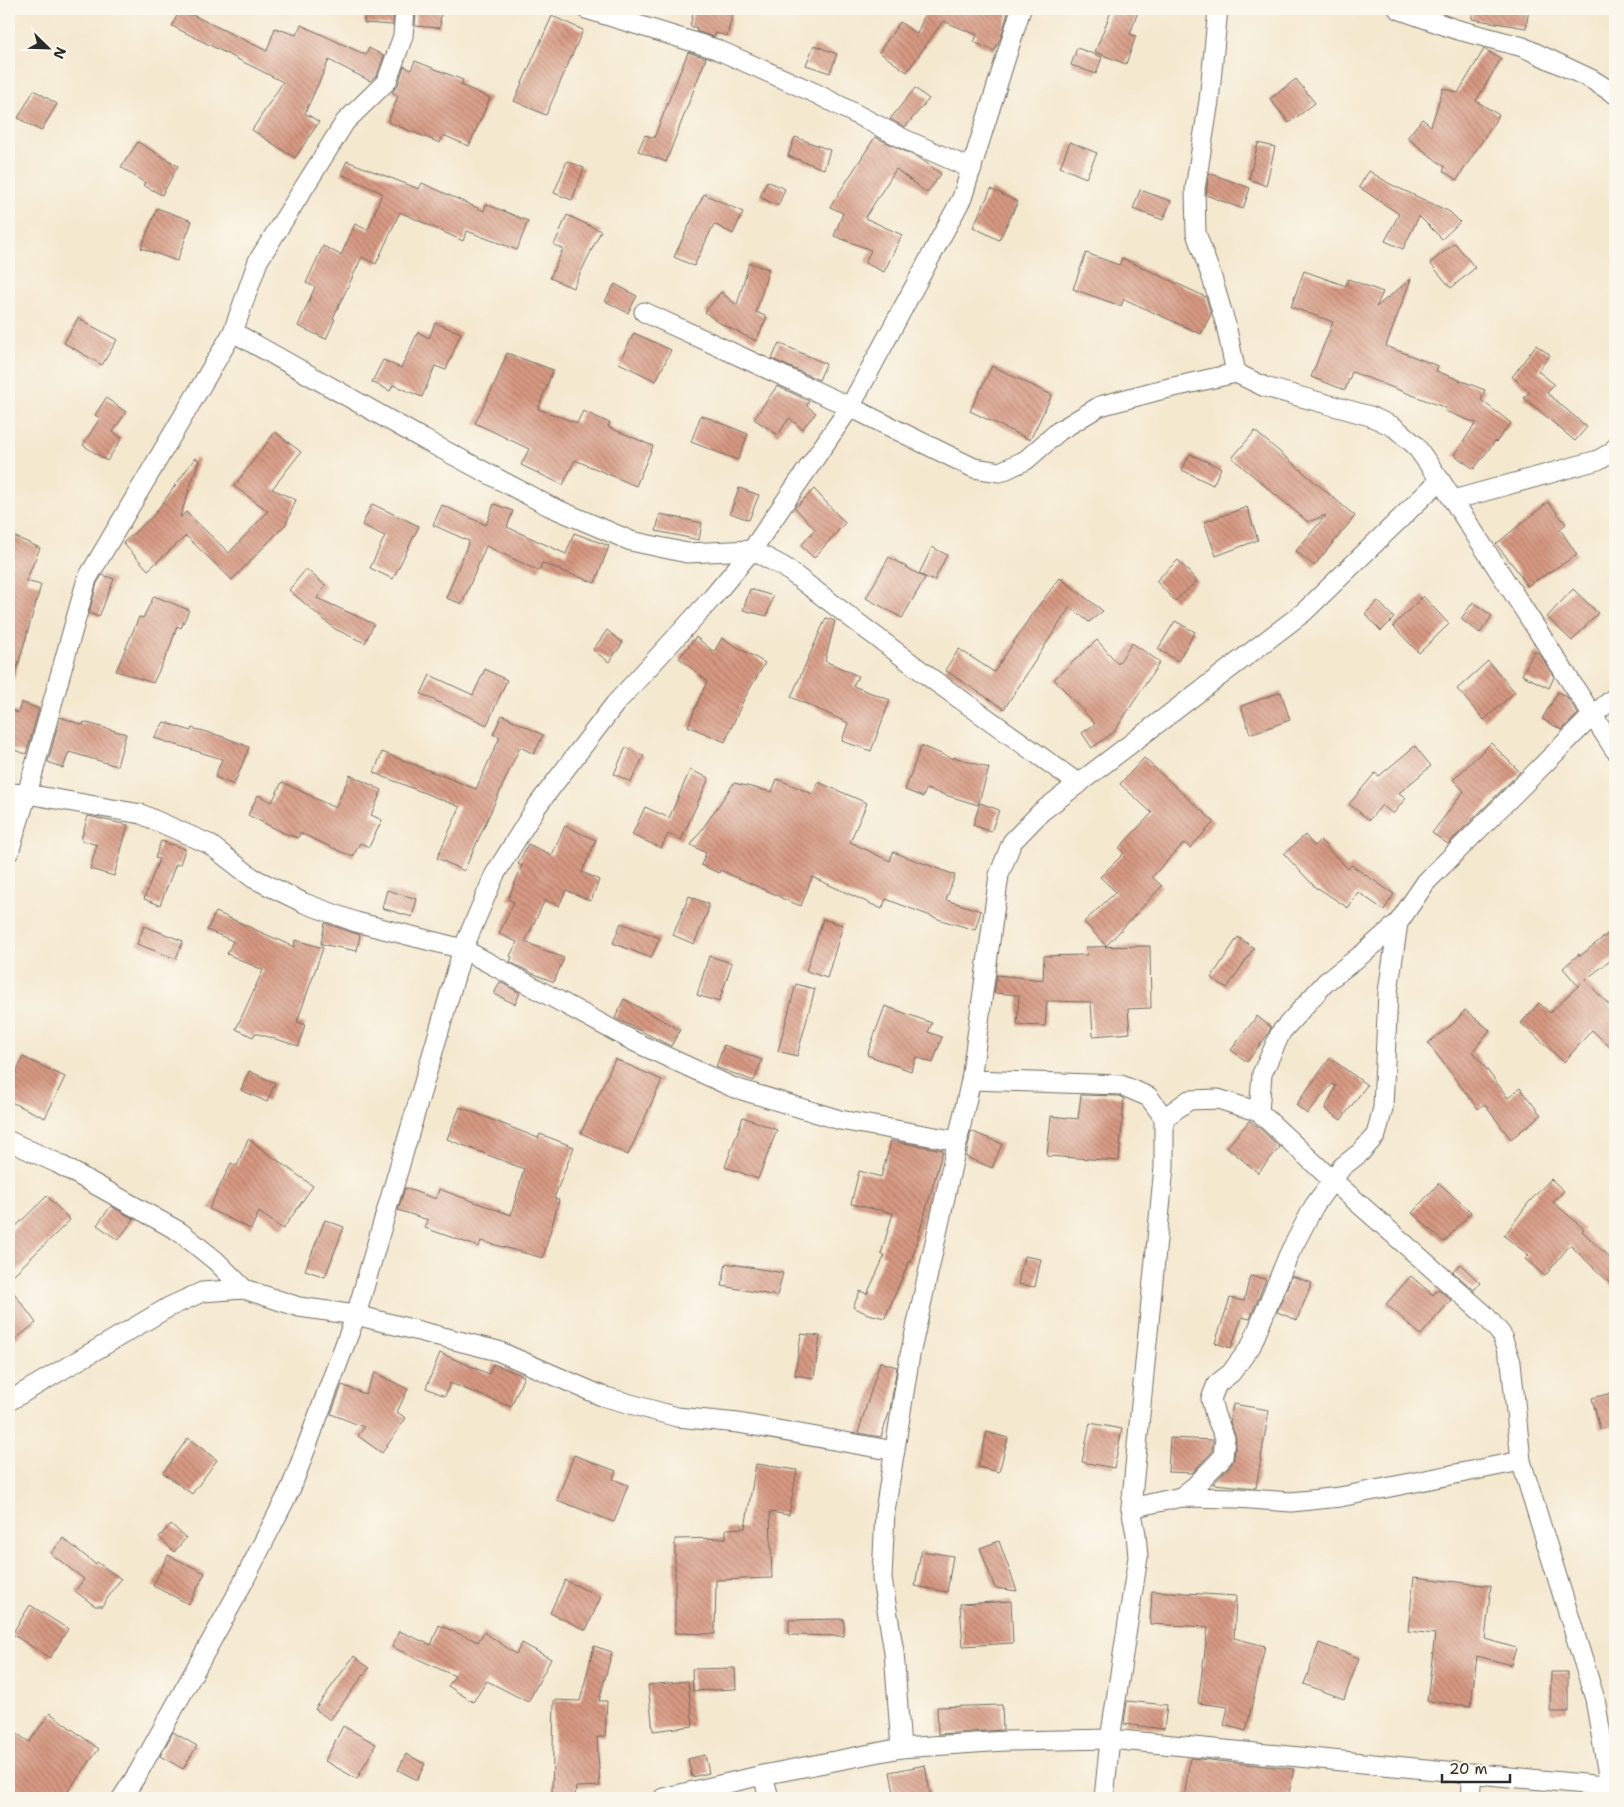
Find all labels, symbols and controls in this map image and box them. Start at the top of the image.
north arrow [22,22,72,72]
text: N [50,44,70,62]
scale bar [1442,1752,1509,1784]
text: 20 m [1449,1759,1488,1779]

